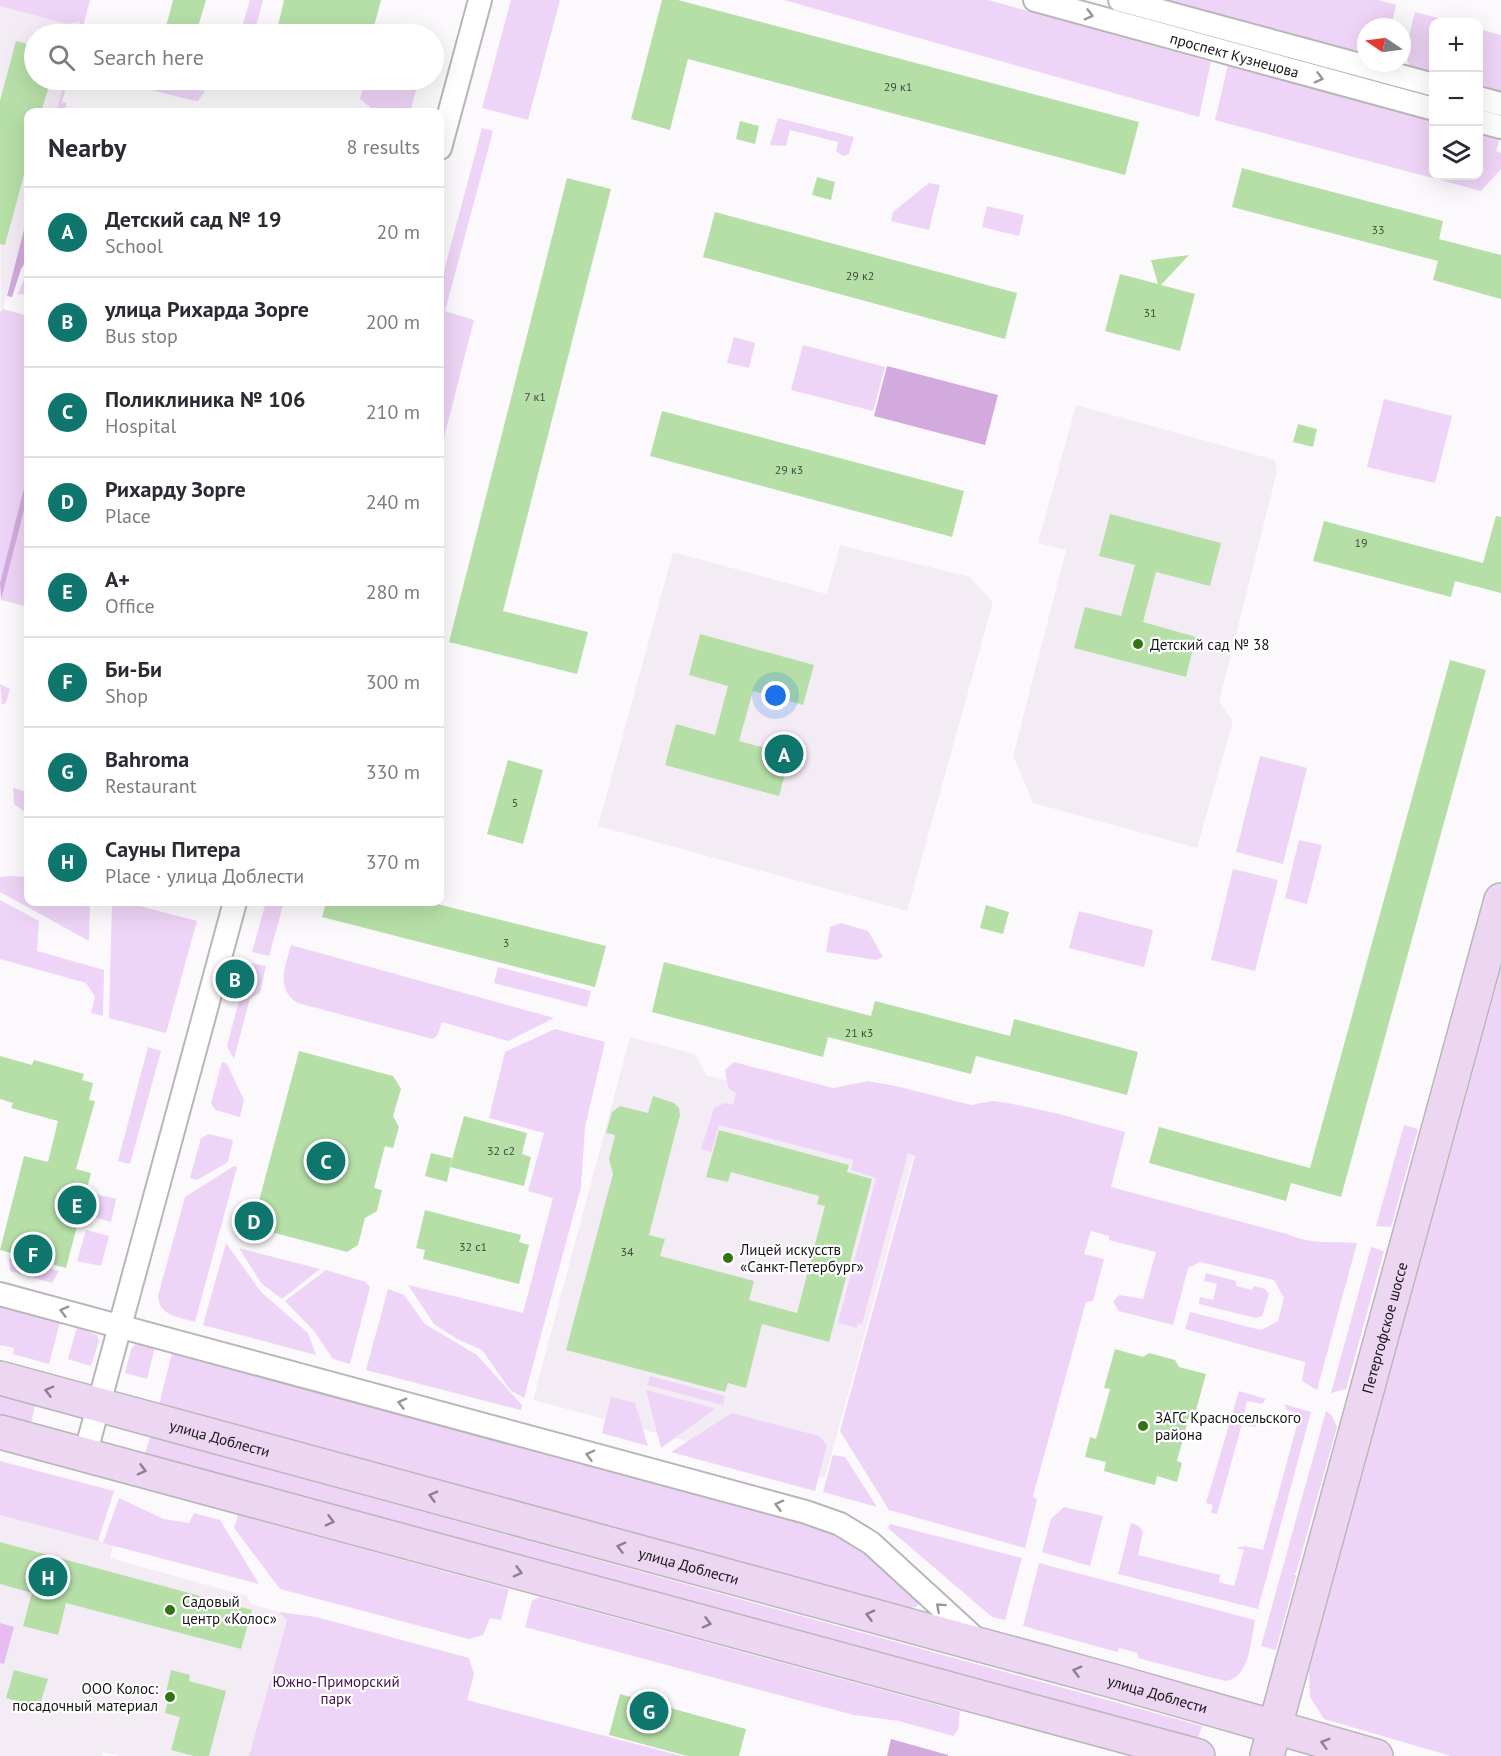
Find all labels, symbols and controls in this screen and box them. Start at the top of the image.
one-way arrow [1083,8,1094,20]
north arrow [1357,18,1411,72]
map controls [1429,18,1483,180]
button: + [1429,18,1483,72]
search box [24,24,444,90]
street label: проспект Кузнецова [1168,28,1301,81]
icon: search [45,41,78,74]
text: Search here [93,43,204,71]
one-way arrow [1314,70,1324,83]
button: − [1429,72,1483,126]
house number: 29 к1 [884,79,912,94]
button: layers [1429,126,1483,180]
text: Nearby [48,131,126,164]
text: 8 results [347,134,420,160]
text: Детский сад № 19 [105,205,281,233]
text: A [61,219,74,245]
text: 20 m [377,219,420,245]
house number: 33 [1371,222,1385,237]
text: School [105,233,163,259]
house number: 29 к2 [846,268,874,283]
text: улица Рихарда Зорге [105,295,309,323]
house number: 31 [1143,305,1157,320]
text: B [62,309,73,335]
text: 200 m [366,309,420,335]
text: Bus stop [105,323,178,349]
text: Поликлиника № 106 [105,385,306,413]
house number: 7 к1 [524,389,546,404]
text: C [62,399,73,425]
text: 210 m [366,399,420,425]
text: Hospital [105,413,176,439]
house number: 29 к3 [775,462,803,477]
text: Рихарду Зорге [105,475,246,503]
text: D [61,489,74,515]
text: 240 m [366,489,420,515]
text: Place [105,503,151,529]
house number: 19 [1354,535,1368,550]
text: А+ [105,565,130,593]
text: E [62,579,73,605]
text: 280 m [366,579,420,605]
text: Office [105,593,155,619]
place label: Детский сад № 38 [1150,635,1269,654]
marker: Детский сад № 38 [1131,637,1145,651]
text: Би-Би [105,655,162,683]
text: F [62,669,73,695]
text: 300 m [366,669,420,695]
your location [761,681,790,710]
text: Shop [105,683,148,709]
pin: A [764,732,804,777]
text: Bahroma [105,745,189,773]
text: G [61,759,74,785]
text: 330 m [366,759,420,785]
text: Restaurant [105,773,196,799]
house number: 5 [512,795,518,810]
text: Сауны Питера [105,835,241,863]
text: H [61,849,74,875]
text: 370 m [366,849,420,875]
text: Place · улица Доблести [105,863,304,889]
house number: 3 [503,935,509,950]
pin: B [216,956,254,1002]
house number: 21 к3 [845,1025,873,1040]
pin: C [306,1138,346,1184]
house number: 32 с2 [487,1143,515,1158]
pin: E [58,1182,97,1228]
pin: D [234,1198,274,1244]
pin: F [14,1232,52,1276]
house number: 32 с1 [459,1239,487,1254]
place label: Лицей искусств «Санкт-Петербург» [739,1240,864,1276]
house number: 34 [620,1244,634,1259]
marker: Лицей искусств «Санкт-Петербург» [721,1251,735,1265]
street label: Петергофское шоссе [1357,1260,1411,1396]
one-way arrow [59,1306,69,1319]
one-way arrow [44,1386,54,1399]
one-way arrow [397,1398,408,1410]
place label: ЗАГС Красносельского района [1155,1408,1301,1444]
street label: улица Доблести [168,1415,272,1461]
marker: ЗАГС Красносельского района [1136,1419,1150,1433]
one-way arrow [585,1449,595,1462]
one-way arrow [137,1463,147,1476]
one-way arrow [428,1490,438,1503]
one-way arrow [774,1499,784,1512]
one-way arrow [325,1514,335,1527]
one-way arrow [616,1542,627,1554]
street label: улица Доблести [637,1543,741,1588]
pin: H [28,1554,68,1600]
one-way arrow [512,1565,523,1577]
place label: Садовый центр «Колос» [182,1592,277,1628]
marker: Садовый центр «Колос» [163,1603,177,1617]
one-way arrow [937,1603,947,1614]
one-way arrow [865,1609,875,1622]
one-way arrow [701,1616,711,1628]
one-way arrow [1072,1666,1083,1678]
street label: улица Доблести [1106,1670,1210,1717]
park label: Южно-Приморский парк [272,1672,400,1708]
place label: ООО Колос: посадочный материал [12,1679,159,1715]
pin: G [630,1688,668,1734]
marker: ООО Колос: посадочный материал [163,1690,177,1704]
one-way arrow [1320,1738,1331,1750]

